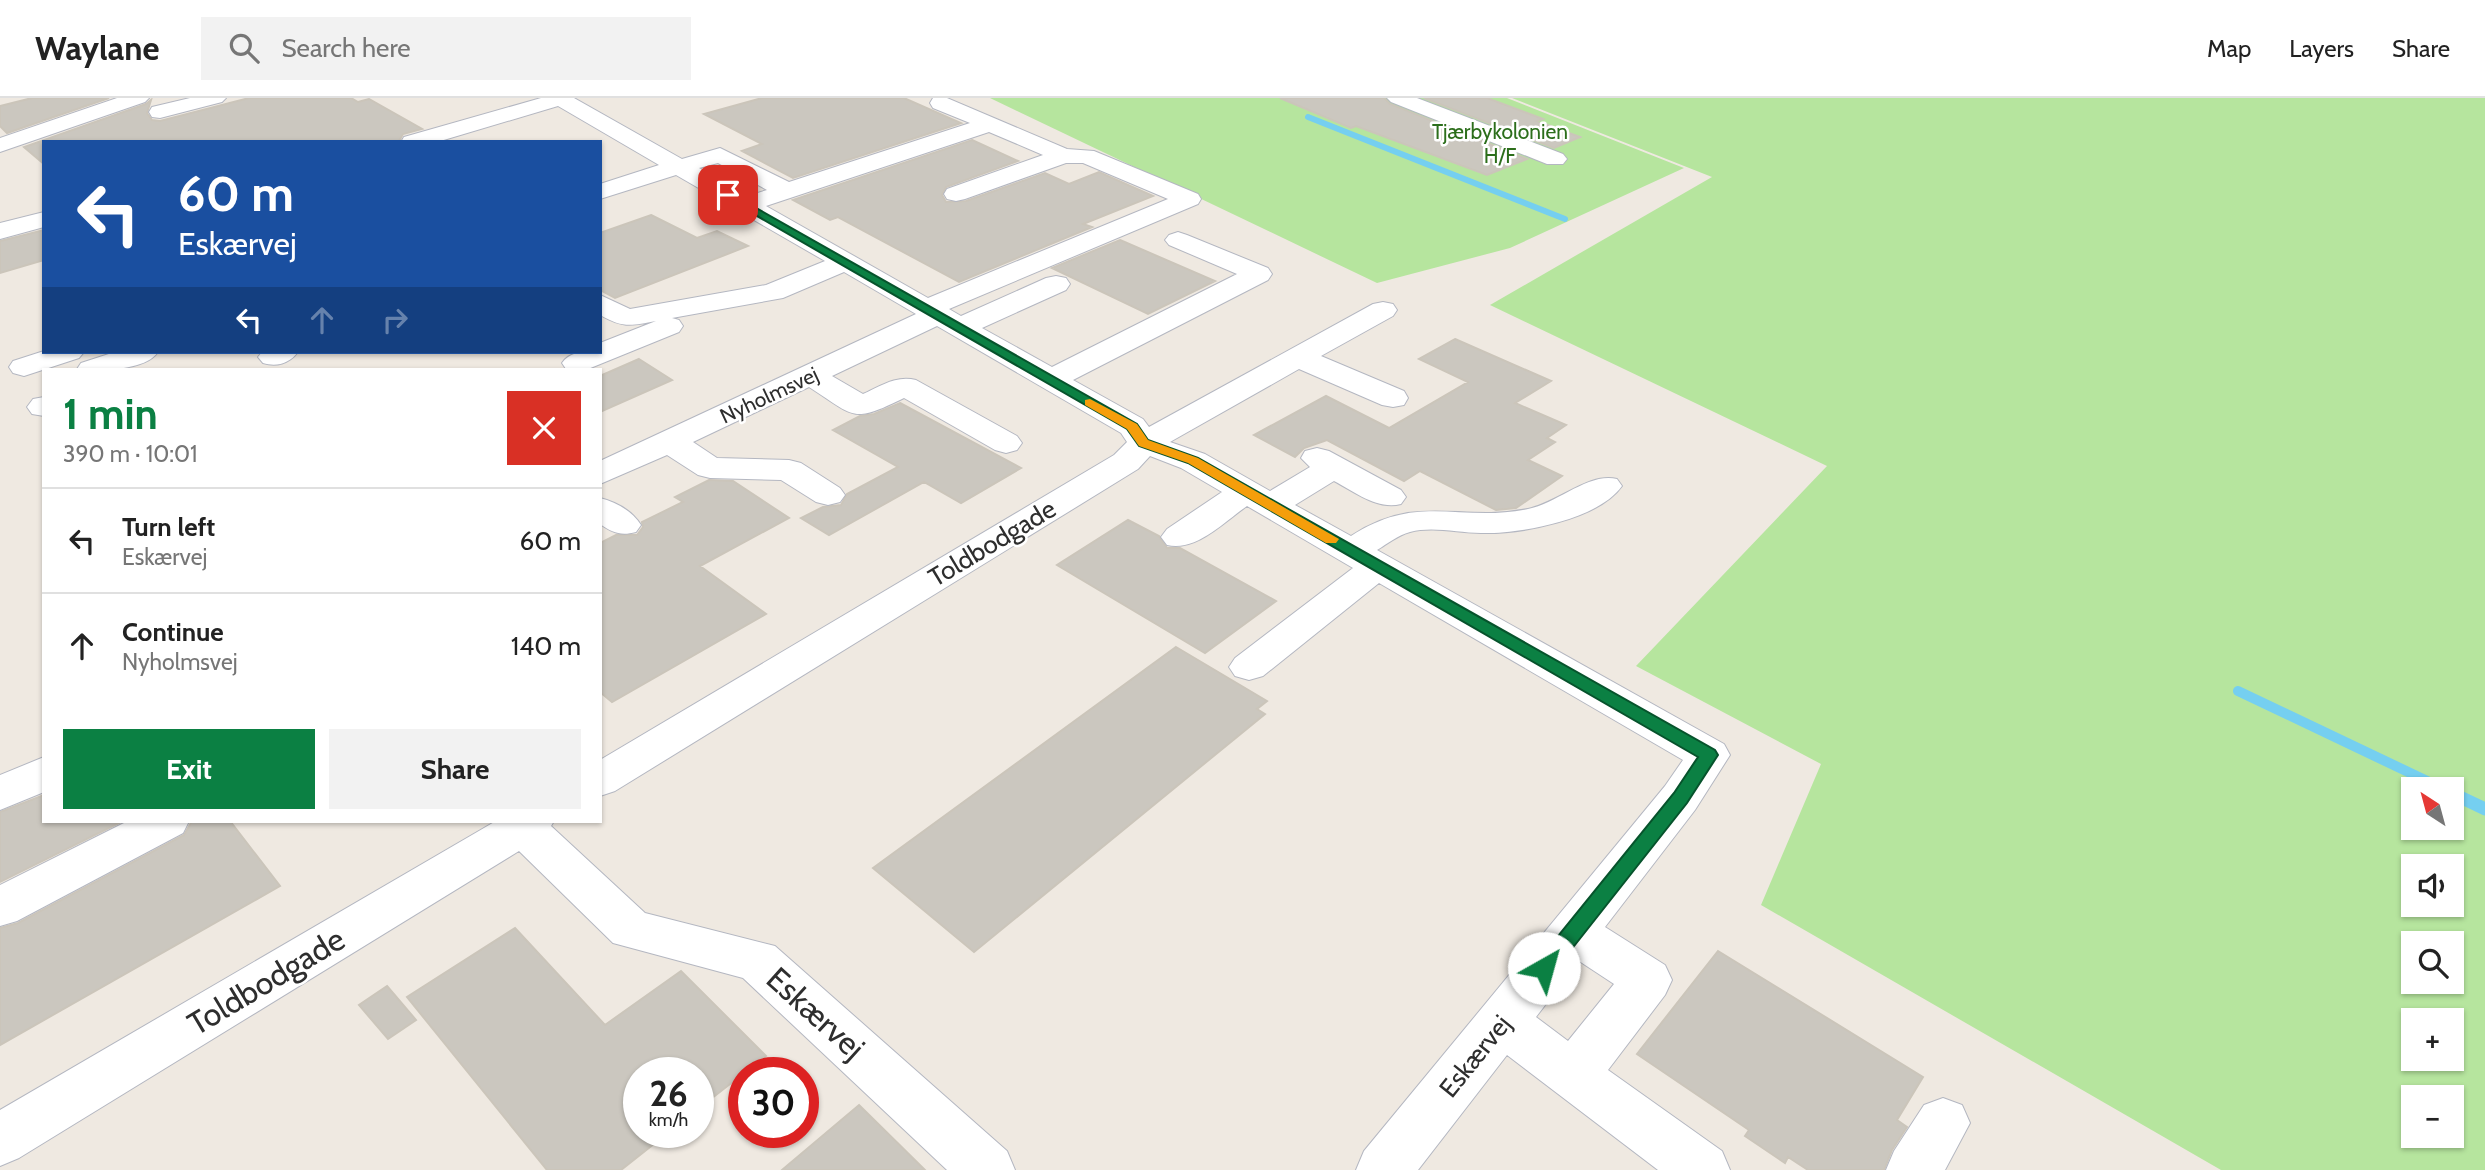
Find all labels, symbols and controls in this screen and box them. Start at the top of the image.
search box [201,17,691,80]
text: Waylane [35,28,159,68]
icon: search [225,29,263,67]
text: Search here [281,32,411,64]
text: Map [2207,34,2251,63]
text: Layers [2289,34,2354,63]
text: Share [2392,34,2450,63]
park label: Tjærbykolonien H/F [1432,119,1568,168]
text: 60 m [178,164,294,223]
pin [698,165,758,225]
icon: left [63,168,154,259]
icon: arrive [709,176,747,214]
text: Eskærvej [178,224,297,263]
icon: left [230,301,268,339]
icon: ahead [303,301,341,339]
icon: right [376,301,414,339]
street label: Nyholmsvej [716,361,823,430]
text: 1 min [63,388,158,440]
button: close [507,391,581,465]
text: 390 m · 10:01 [63,440,198,468]
street label: Toldbodgade [923,492,1061,594]
text: Turn left [122,511,215,543]
icon: left [63,522,101,560]
text: 60 m [519,525,581,557]
text: Eskærvej [122,543,207,571]
text: Continue [122,616,224,648]
icon: ahead [63,627,101,665]
text: 140 m [511,630,581,662]
text: Nyholmsvej [122,648,238,676]
button: Exit [63,729,315,809]
button: Share [329,729,581,809]
north arrow [2401,777,2464,840]
map controls [2401,777,2464,1148]
button: sound [2401,854,2464,917]
street label: Toldbodgade [181,919,351,1043]
position arrow [1507,931,1581,1005]
button: search [2401,931,2464,994]
street label: Eskærvej [759,959,873,1067]
street label: Eskærvej [1432,1008,1518,1104]
button: + [2401,1008,2464,1071]
speed limit sign: 30 [728,1057,819,1148]
text: 26 [649,1072,688,1115]
button: − [2401,1085,2464,1148]
text: km/h [649,1109,688,1131]

